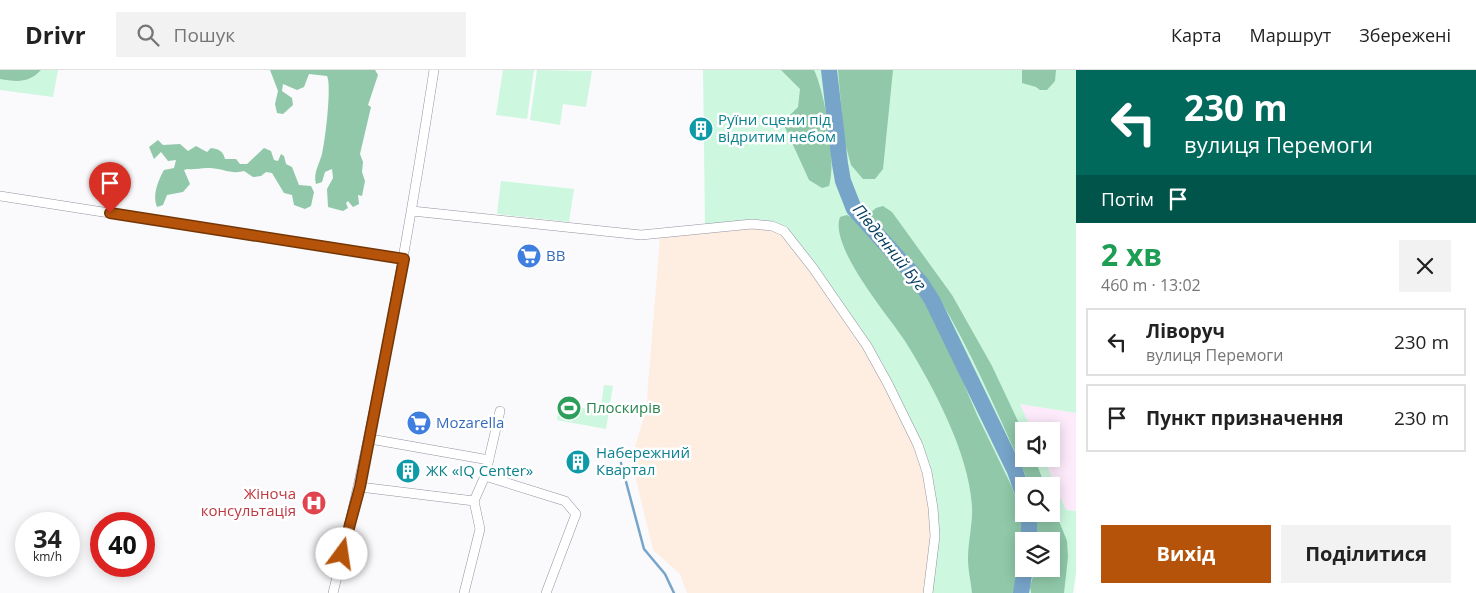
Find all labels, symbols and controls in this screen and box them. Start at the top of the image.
search box [116,12,466,57]
text: Drivr [25,18,86,51]
icon: search [134,21,162,49]
text: Пошук [174,22,235,48]
text: Карта [1171,23,1222,47]
text: Маршрут [1250,23,1331,47]
text: Збережені [1359,23,1451,47]
text: 230 m [1184,84,1288,131]
icon: left [1101,90,1166,155]
place label: Руїни сцени під відритим небом [718,109,836,146]
building icon: Руїни сцени під відритим небом [688,116,714,142]
text: вулиця Перемоги [1184,129,1373,159]
pin [89,162,131,213]
icon: arrive [96,169,124,197]
icon: arrive [1164,185,1192,213]
text: Потім [1101,186,1154,212]
water label: Південний Буг [848,199,932,295]
text: 2 хв [1101,234,1162,275]
button: close [1399,240,1451,292]
supermarket icon: ВВ [516,243,542,269]
place label: ВВ [546,245,565,265]
text: 460 m · 13:02 [1101,274,1201,296]
text: Ліворуч [1146,318,1225,344]
icon: left [1103,328,1131,356]
text: 230 m [1394,329,1449,355]
text: вулиця Перемоги [1146,344,1283,366]
sports icon: Плоскирів [556,395,582,421]
place label: Плоскирів [586,397,661,417]
icon: arrive [1103,404,1131,432]
text: Пункт призначення [1146,405,1344,431]
text: 230 m [1394,405,1449,431]
supermarket icon: Mozarella [406,410,432,436]
place label: Mozarella [436,412,504,432]
map controls [1015,422,1060,577]
button: sound [1015,422,1060,467]
place label: Набережний Квартал [596,442,690,479]
building icon: Набережний Квартал [565,449,591,475]
building icon: ЖК «IQ Center» [395,458,421,484]
place label: ЖК «IQ Center» [426,460,533,480]
button: search [1015,477,1060,522]
place label: Жіноча консультація [201,483,296,520]
hospital icon: Жіноча консультація [301,490,327,516]
speed limit sign: 40 [90,512,155,577]
text: 34 [33,521,62,555]
button: Вихід [1101,525,1271,583]
button: Поділитися [1281,525,1451,583]
position arrow [315,527,367,579]
button: layers [1015,532,1060,577]
text: km/h [33,548,62,565]

